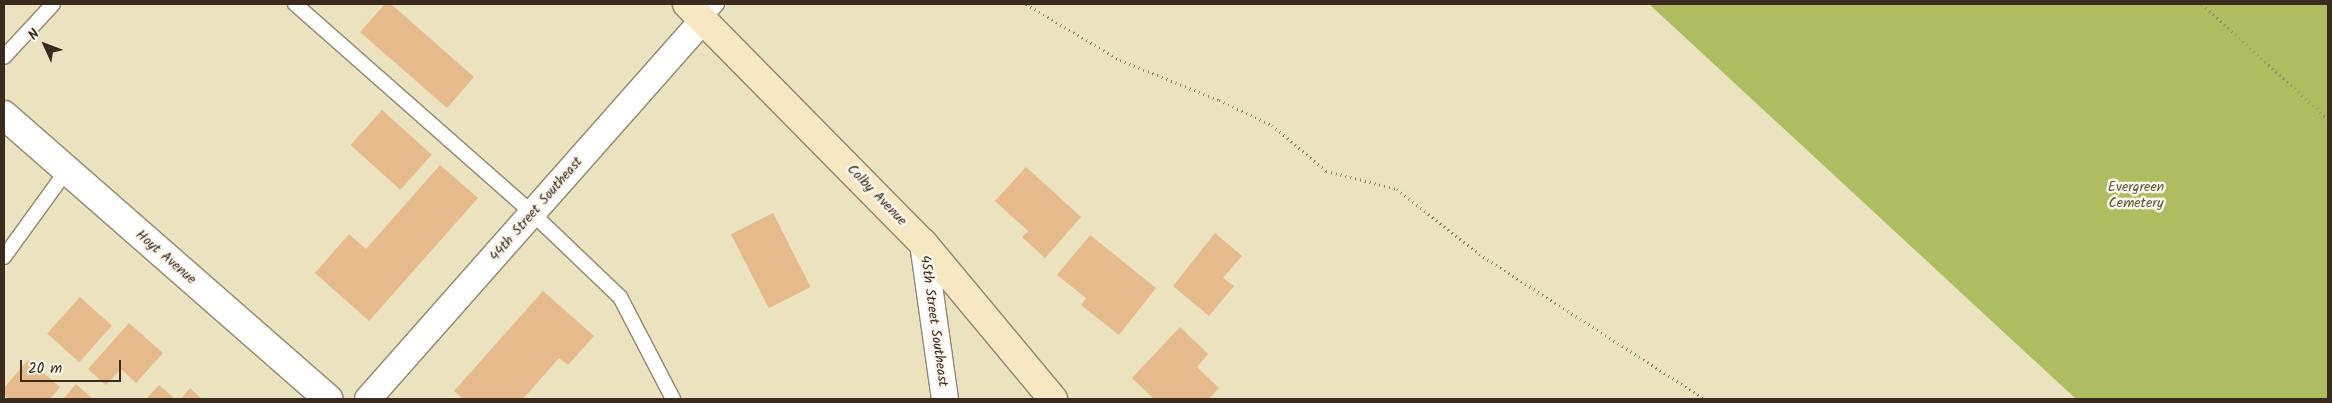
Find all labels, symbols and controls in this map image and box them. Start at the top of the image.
north arrow [20,20,70,70]
text: N [23,24,45,46]
street label: 44th Street Southeast [486,153,586,265]
street label: Colby Avenue [844,161,910,229]
park label: Evergreen Cemetery [2108,179,2164,212]
street label: Hoyt Avenue [132,226,200,288]
street label: 45th Street Southeast [916,254,952,388]
scale bar [22,350,124,382]
text: 20 m [28,357,62,381]

